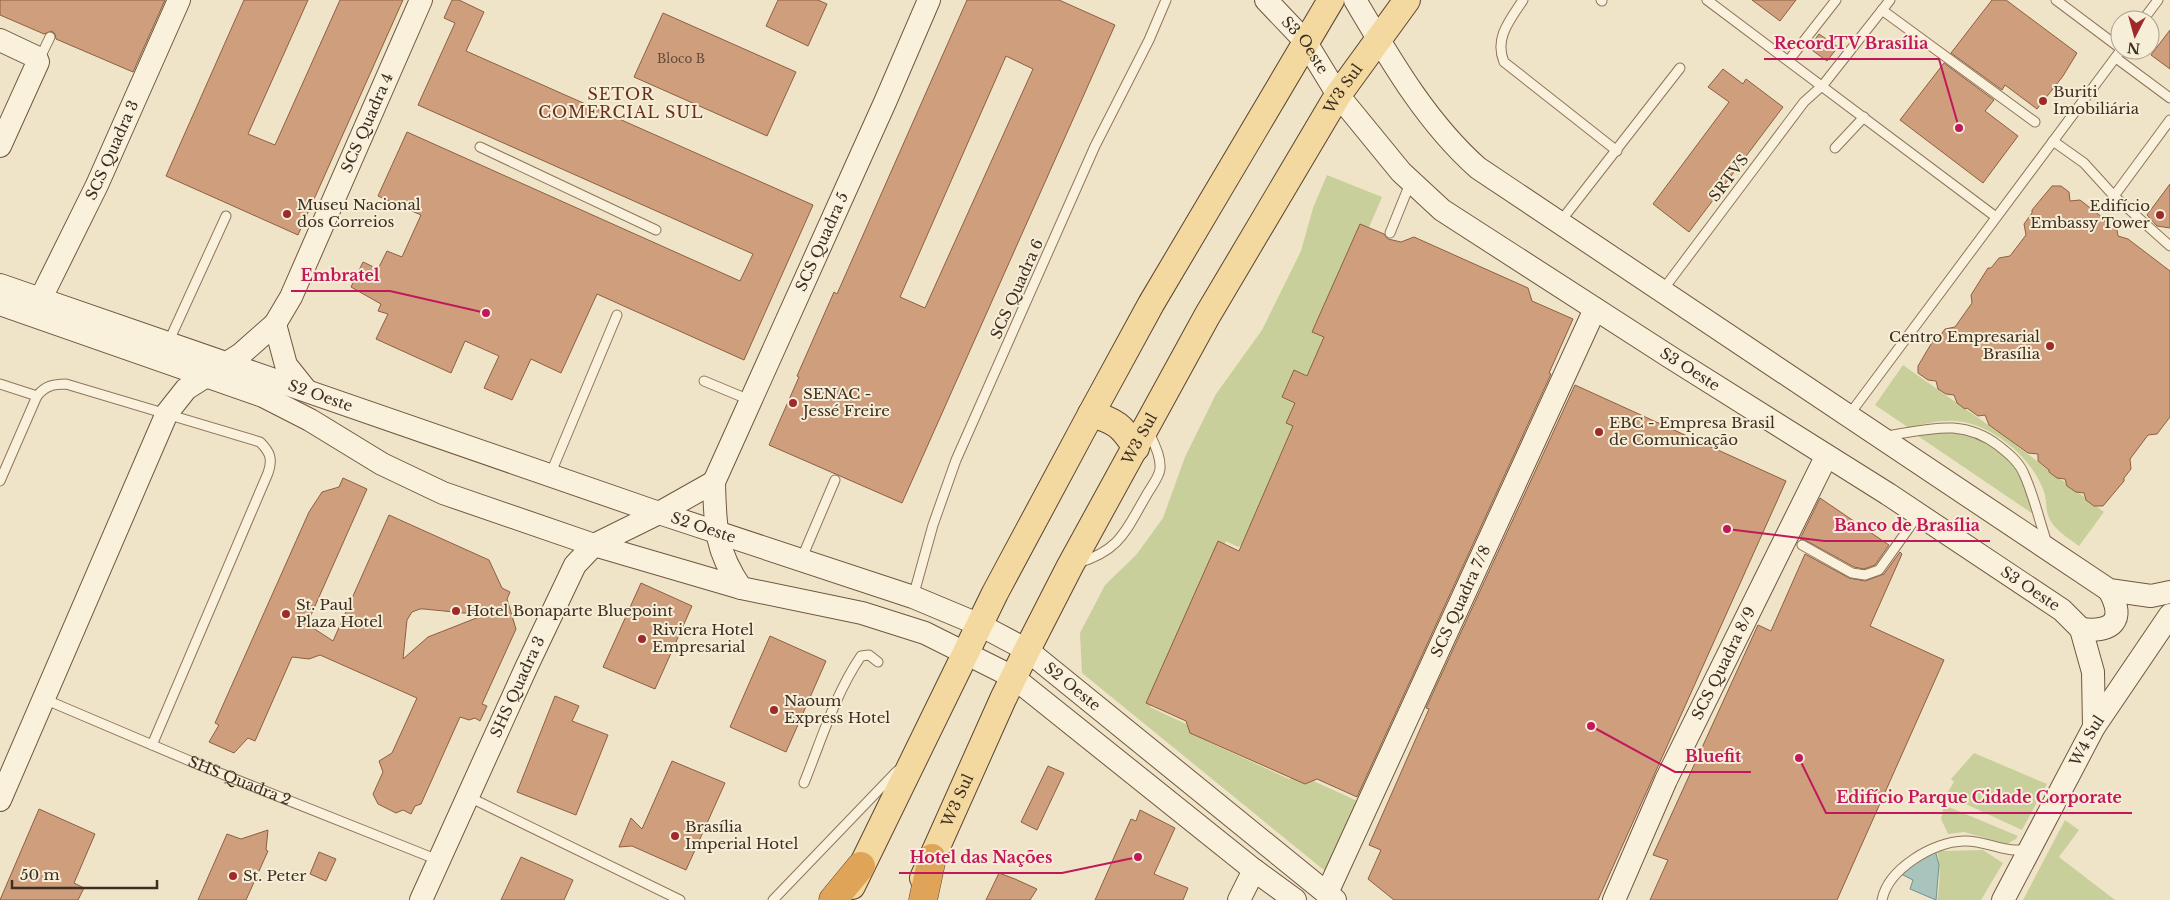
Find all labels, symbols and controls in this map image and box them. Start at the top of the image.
north arrow [2110,10,2160,60]
street label: S3 Oeste [1278,12,1333,77]
callout: RecordTV Brasília [1764,28,1939,59]
text: RecordTV Brasília [1774,33,1928,53]
text: N [2126,38,2141,58]
house number: Bloco B [657,51,705,66]
street label: W3 Sul [1319,60,1366,118]
street label: SCS Quadra 4 [337,70,397,176]
place label: Buriti Imobiliária [2053,82,2140,118]
district label: SETOR COMERCIAL SUL [538,84,704,122]
marker: Buriti Imobiliária [2037,95,2049,107]
street label: SCS Quadra 3 [81,97,142,203]
street label: SRTVS [1705,150,1753,205]
street label: SCS Quadra 5 [791,189,852,294]
place label: Museu Nacional dos Correios [297,195,421,231]
place label: Edifício Embassy Tower [2030,196,2151,232]
marker: Museu Nacional dos Correios [281,208,293,220]
marker: Edifício Embassy Tower [2154,209,2166,221]
street label: SCS Quadra 6 [986,236,1047,342]
callout: Embratel [291,260,390,291]
text: Embratel [300,265,380,285]
place label: Centro Empresarial Brasília [1889,327,2041,363]
marker: Centro Empresarial Brasília [2044,340,2056,352]
street label: S3 Oeste [1657,343,1724,395]
street label: S2 Oeste [286,375,355,415]
place label: SENAC - Jessé Freire [801,384,890,420]
marker: SENAC - Jessé Freire [787,397,799,409]
street label: W3 Sul [1117,409,1161,469]
place label: EBC - Empresa Brasil de Comunicação [1609,413,1775,449]
marker: EBC - Empresa Brasil de Comunicação [1593,426,1605,438]
street label: S2 Oeste [669,508,738,547]
callout: Banco de Brasília [1824,510,1990,541]
text: Banco de Brasília [1834,515,1980,535]
street label: SCS Quadra 7/8 [1426,542,1494,660]
street label: S3 Oeste [1997,562,2064,615]
place label: St. Paul Plaza Hotel [296,595,383,631]
place label: Hotel Bonaparte Bluepoint [466,601,673,620]
street label: SCS Quadra 8/9 [1687,603,1759,723]
marker: Hotel Bonaparte Bluepoint [450,605,462,617]
marker: St. Paul Plaza Hotel [280,608,292,620]
place label: Riviera Hotel Empresarial [652,620,754,656]
street label: SHS Quadra 3 [486,633,549,740]
marker: Riviera Hotel Empresarial [636,633,648,645]
street label: S2 Oeste [1041,658,1105,715]
place label: Naoum Express Hotel [784,691,890,727]
marker: Naoum Express Hotel [768,704,780,716]
street label: W4 Sul [2065,711,2108,770]
callout: Bluefit [1675,741,1751,772]
text: Bluefit [1685,746,1742,766]
street label: SHS Quadra 2 [185,751,294,810]
street label: W3 Sul [937,771,977,830]
callout: Edifício Parque Cidade Corporate [1826,782,2132,813]
text: Edifício Parque Cidade Corporate [1836,787,2122,807]
place label: Brasília Imperial Hotel [685,817,798,853]
marker: Brasília Imperial Hotel [669,830,681,842]
callout: Hotel das Nações [899,842,1062,873]
text: Hotel das Nações [910,847,1052,867]
scale bar [12,858,158,890]
text: 50 m [20,865,60,884]
place label: St. Peter [243,866,307,885]
marker: St. Peter [227,870,239,882]

